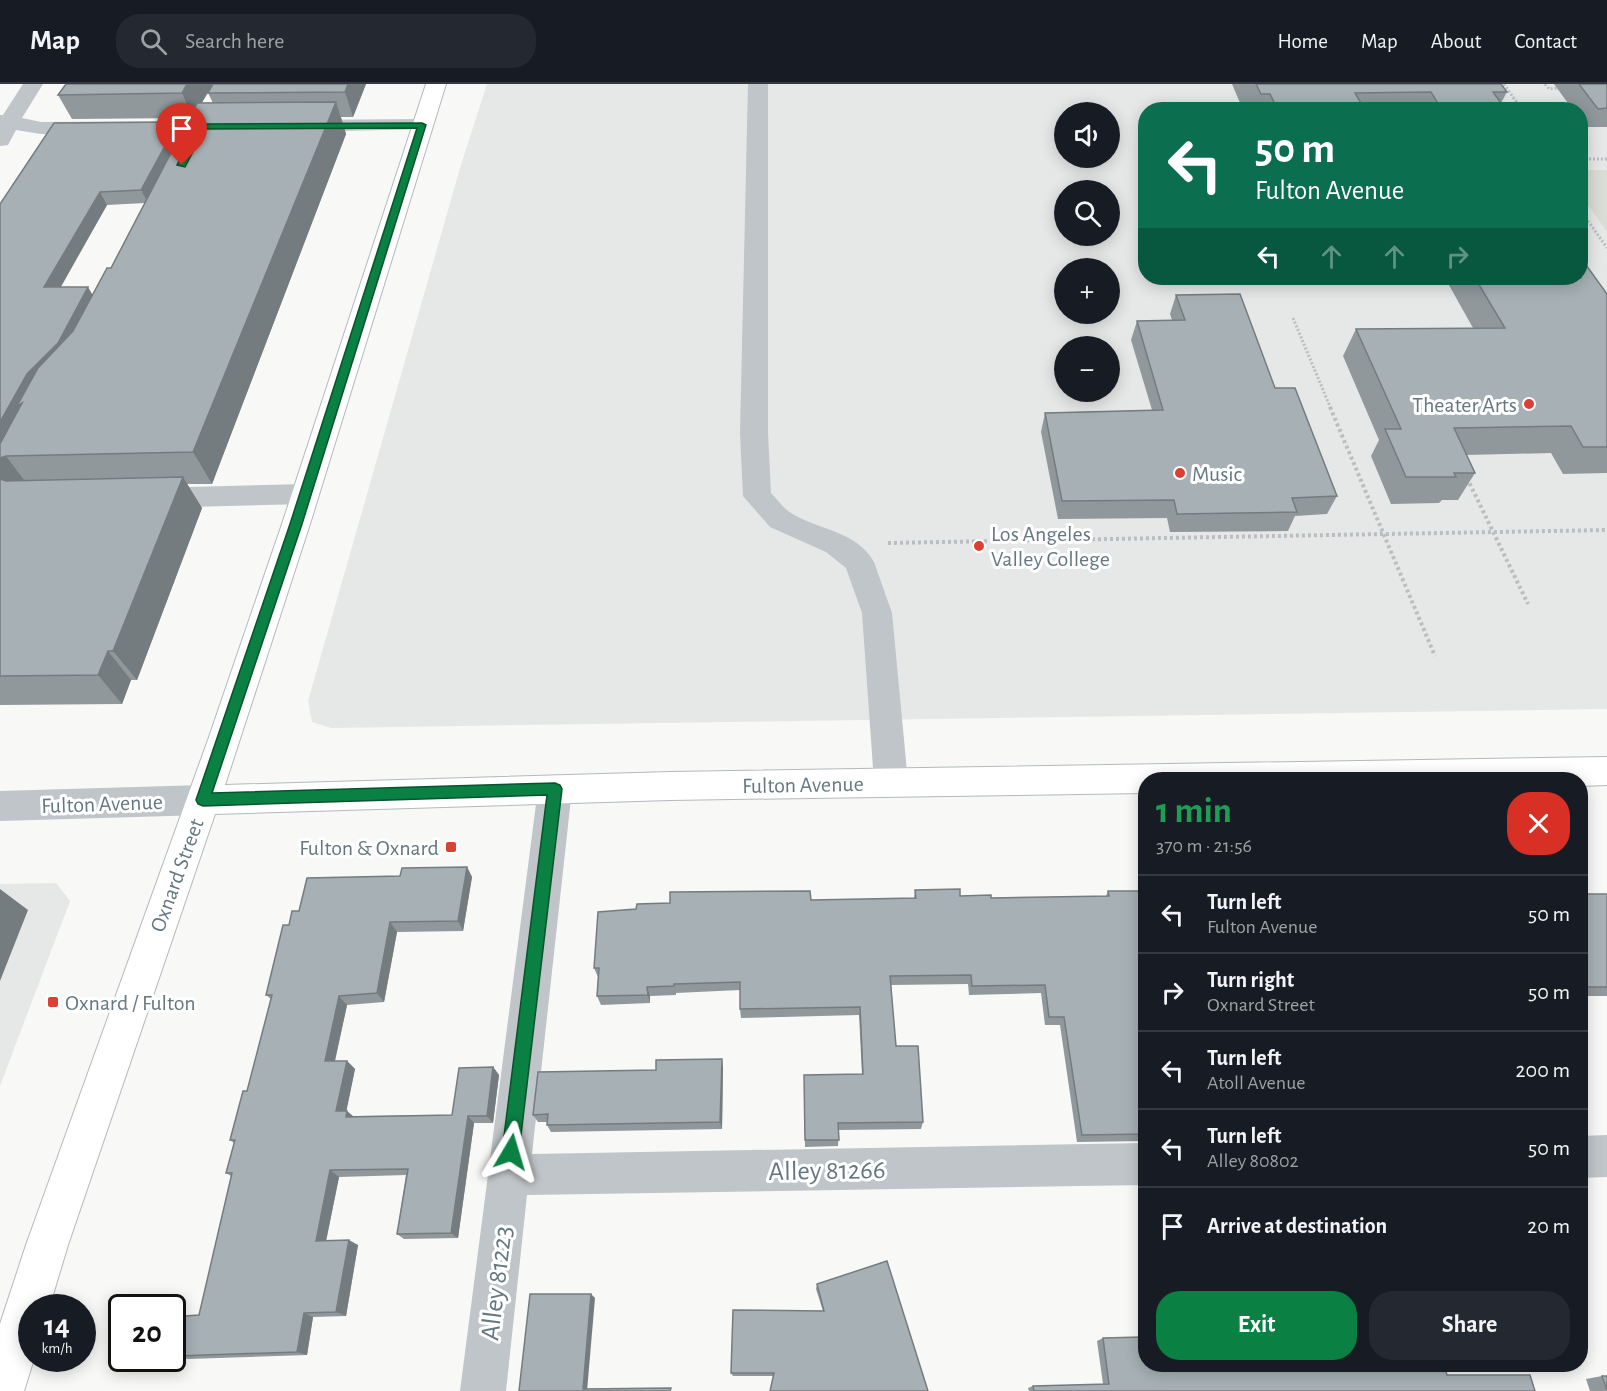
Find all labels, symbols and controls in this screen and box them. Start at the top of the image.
search box [116,14,536,68]
icon: search [137,25,170,58]
text: Map [30,27,80,55]
text: Search here [185,30,284,52]
text: Home [1277,31,1328,52]
text: Map [1361,31,1398,52]
text: About [1431,31,1481,52]
text: Contact [1514,31,1577,52]
map controls [1054,102,1120,402]
button: sound [1054,102,1120,168]
pin [156,103,207,165]
icon: arrive [165,112,198,145]
icon: left [1156,126,1234,204]
text: 50 m [1255,128,1335,170]
text: Fulton Avenue [1255,177,1404,204]
button: search [1054,180,1120,246]
icon: left [1252,240,1285,273]
icon: ahead [1315,240,1348,273]
icon: ahead [1378,240,1411,273]
icon: right [1441,240,1474,273]
button: + [1054,258,1120,324]
button: − [1054,336,1120,402]
place label: Theater Arts [1412,394,1517,416]
marker: Theater Arts [1522,397,1536,411]
place label: Music [1192,463,1243,485]
marker: Music [1173,466,1187,480]
place label: Los Angeles Valley College [991,523,1110,570]
marker: Los Angeles Valley College [972,539,986,553]
street label: Fulton Avenue [742,773,864,797]
street label: Fulton Avenue [41,791,163,817]
button: close [1507,792,1570,855]
text: 1 min [1156,793,1232,829]
street label: Oxnard Street [146,816,208,935]
text: 370 m · 21:56 [1156,836,1252,856]
place label: Fulton & Oxnard [299,837,439,859]
marker: Fulton & Oxnard [444,840,458,854]
text: Turn left [1207,891,1281,913]
icon: left [1156,898,1189,931]
text: 50 m [1528,903,1570,925]
text: Fulton Avenue [1207,917,1318,937]
text: Turn right [1207,969,1294,991]
icon: right [1156,976,1189,1009]
text: 50 m [1528,981,1570,1003]
place label: Oxnard / Fulton [65,992,196,1014]
marker: Oxnard / Fulton [46,995,60,1009]
text: Oxnard Street [1207,995,1315,1015]
text: Turn left [1207,1047,1281,1069]
icon: left [1156,1054,1189,1087]
text: 200 m [1516,1059,1570,1081]
text: Atoll Avenue [1207,1073,1306,1093]
position arrow [479,1120,543,1184]
text: Turn left [1207,1125,1281,1147]
icon: left [1156,1132,1189,1165]
text: 50 m [1528,1137,1570,1159]
text: Alley 80802 [1207,1151,1299,1171]
street label: Alley 81266 [768,1156,886,1186]
icon: arrive [1156,1210,1189,1243]
text: Arrive at destination [1207,1215,1387,1237]
text: 20 m [1527,1215,1570,1237]
street label: Alley 81223 [476,1224,518,1342]
button: Exit [1156,1291,1357,1360]
button: Share [1369,1291,1570,1360]
speed limit sign: 20 [108,1294,186,1372]
text: 14 [44,1311,70,1341]
text: km/h [42,1341,72,1356]

